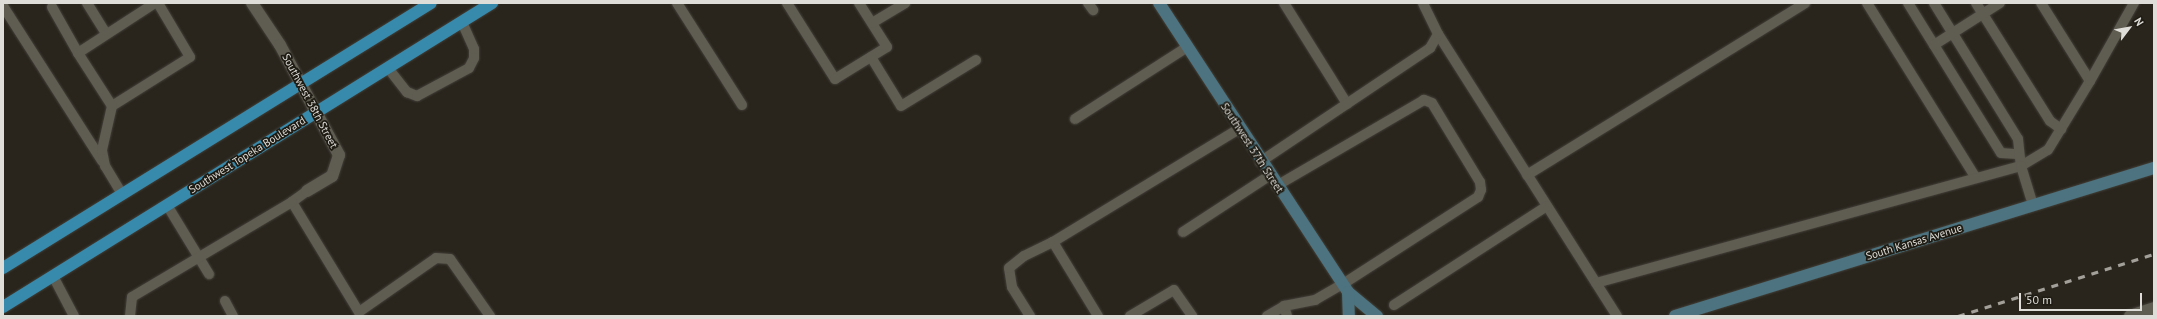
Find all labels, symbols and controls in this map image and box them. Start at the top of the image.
north arrow [2109,8,2149,48]
text: N [2131,15,2147,28]
street label: Southwest 38th Street [280,52,340,150]
street label: Southwest 37th Street [1218,100,1286,196]
street label: Southwest Topeka Boulevard [186,114,308,196]
street label: South Kansas Avenue [1864,221,1964,263]
scale bar [2021,285,2144,311]
text: 50 m [2026,292,2052,307]

